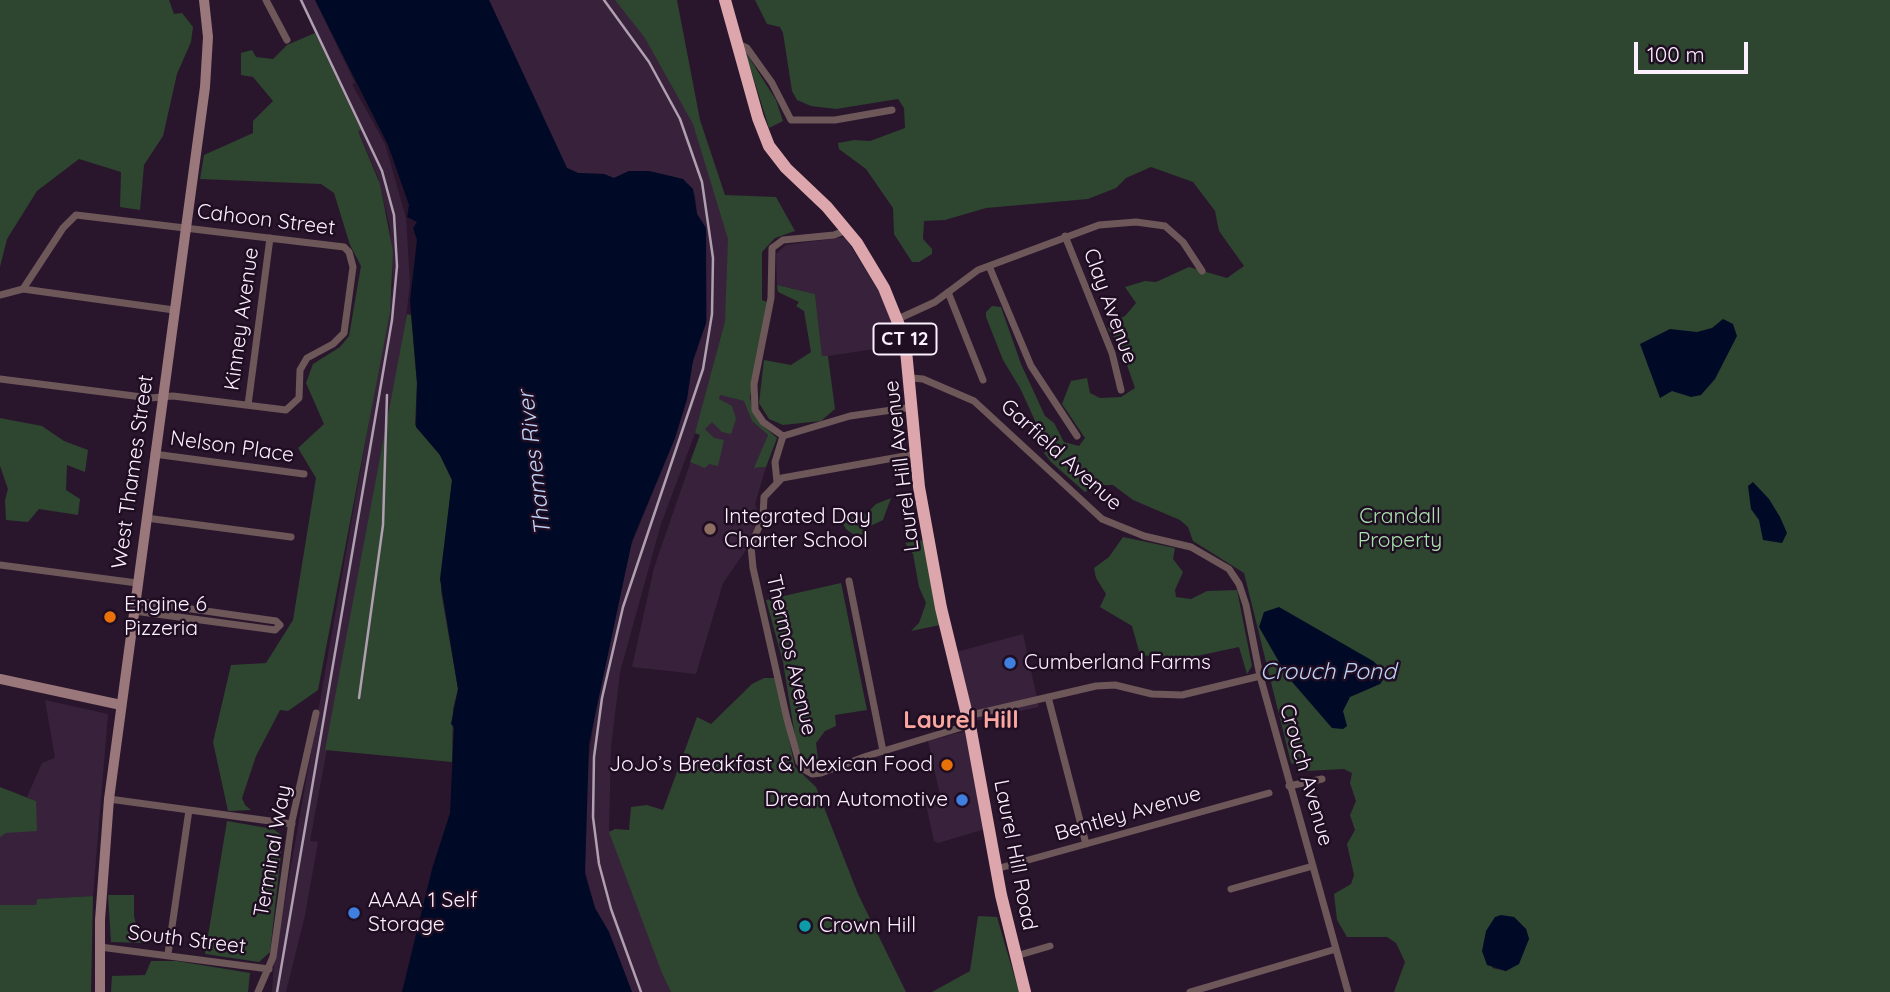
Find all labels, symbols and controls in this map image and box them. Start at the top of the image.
scale bar [1638,28,1752,72]
text: 100 m [1647,41,1705,67]
street label: Cahoon Street [195,199,337,241]
street label: Clay Avenue [1078,245,1142,367]
street label: Kinney Avenue [219,246,265,392]
road number: CT 12 [874,324,936,354]
street label: West Thames Street [107,373,159,571]
street label: Laurel Hill Avenue [879,379,925,553]
water label: Thames River [512,389,558,537]
street label: Garfield Avenue [995,394,1127,516]
street label: Nelson Place [168,426,296,468]
place label: Integrated Day Charter School [724,504,871,554]
park label: Crandall Property [1358,504,1442,554]
marker: Integrated Day Charter School [702,521,718,537]
street label: Thermos Avenue [760,572,822,738]
place label: Engine 6 Pizzeria [124,592,207,642]
marker: Engine 6 Pizzeria [102,609,118,625]
place label: Cumberland Farms [1024,650,1211,676]
marker: Cumberland Farms [1002,655,1018,671]
water label: Crouch Pond [1260,658,1396,686]
street label: Crouch Avenue [1274,701,1338,849]
district label: Laurel Hill [903,707,1019,735]
place label: JoJo’s Breakfast & Mexican Food [609,752,933,778]
marker: JoJo’s Breakfast & Mexican Food [939,757,955,773]
street label: Laurel Hill Road [988,778,1042,932]
street label: Bentley Avenue [1052,781,1204,847]
street label: Terminal Way [249,783,297,919]
place label: Dream Automotive [764,787,948,813]
marker: Dream Automotive [954,792,970,808]
place label: AAAA 1 Self Storage [368,888,478,938]
marker: AAAA 1 Self Storage [346,905,362,921]
place label: Crown Hill [819,913,916,939]
marker: Crown Hill [797,918,813,934]
street label: South Street [127,920,247,960]

